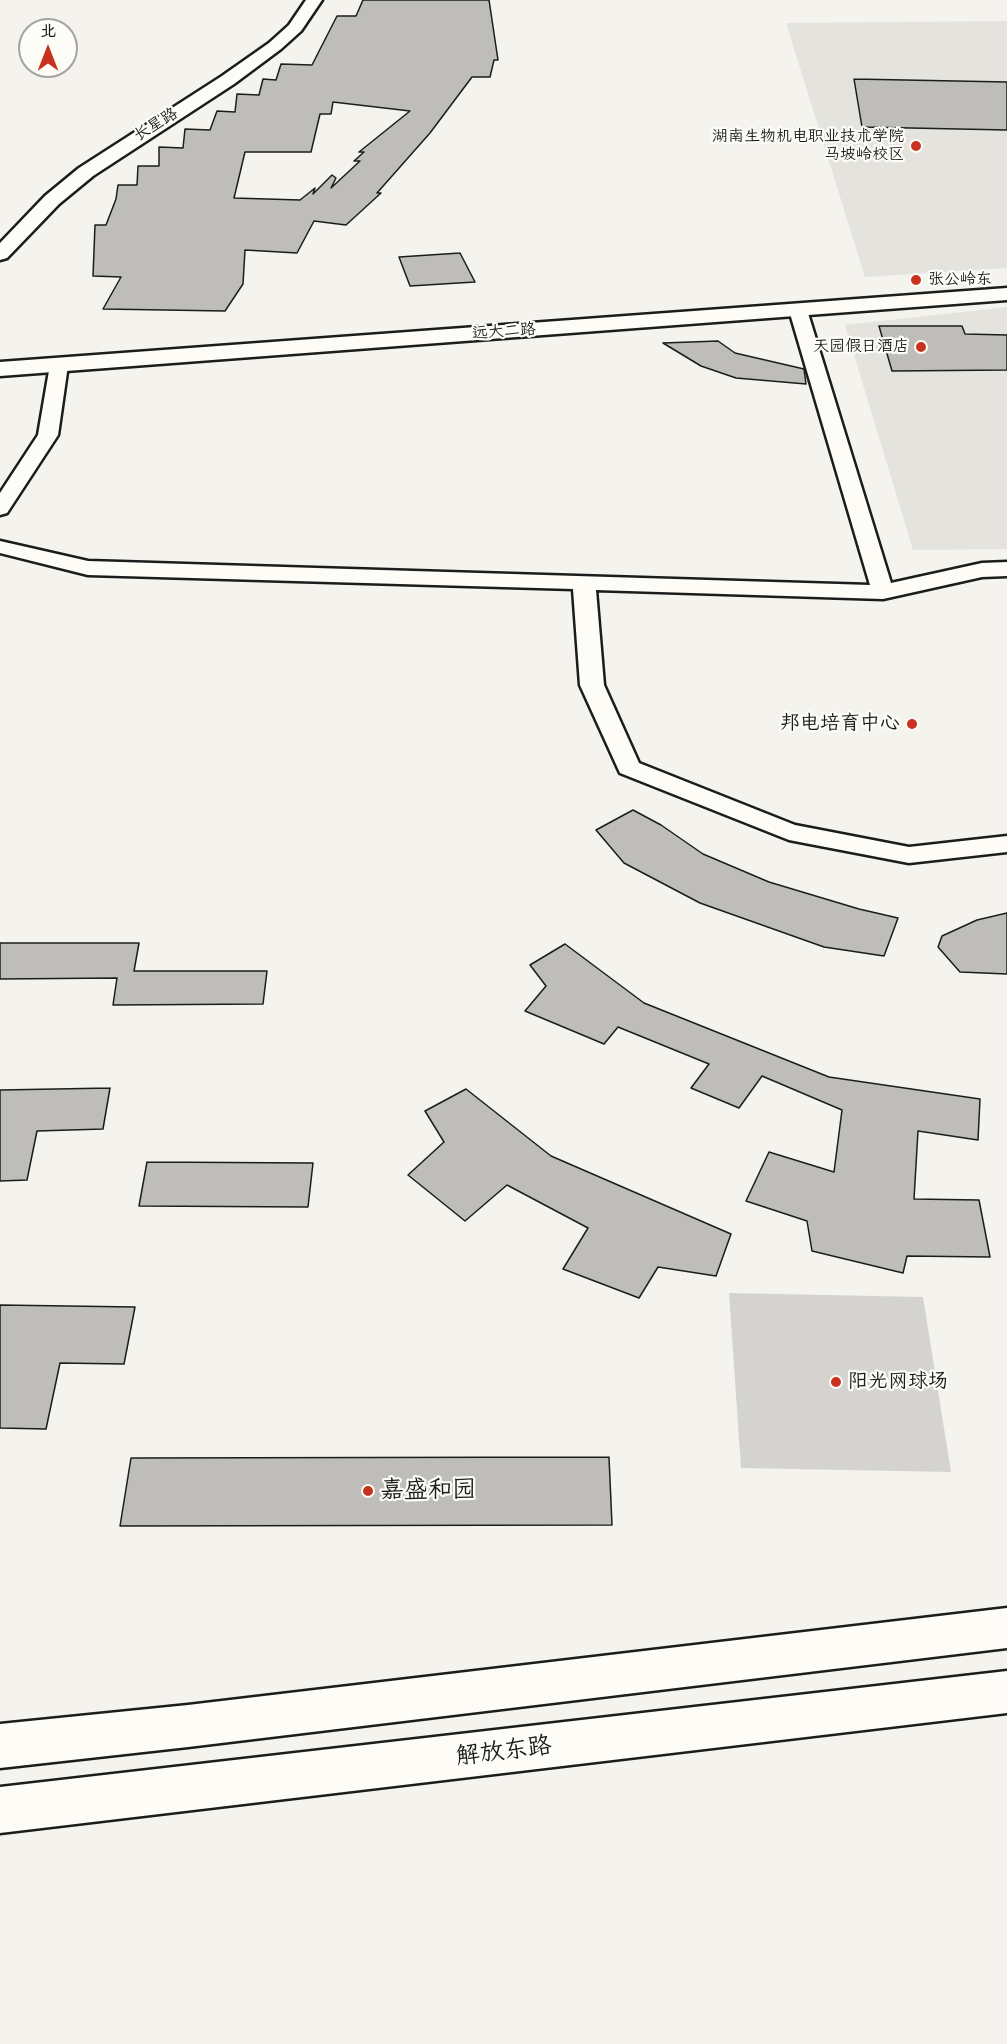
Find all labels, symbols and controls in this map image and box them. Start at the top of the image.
north arrow [18,18,78,78]
text: 北 [40,22,56,41]
street label: 长星路 [131,104,181,146]
place label: 湖南生物机电职业技术学院 马坡岭校区 [712,127,904,165]
marker: 湖南生物机电职业技术学院 马坡岭校区 [909,139,923,153]
place label: 张公岭东 [928,270,992,290]
marker: 张公岭东 [909,273,923,287]
street label: 远大二路 [471,320,537,344]
place label: 天园假日酒店 [813,337,909,357]
marker: 天园假日酒店 [914,340,928,354]
place label: 邦电培育中心 [780,712,900,736]
marker: 邦电培育中心 [905,717,919,731]
place label: 阳光网球场 [848,1370,948,1394]
marker: 阳光网球场 [829,1375,843,1389]
place label: 嘉盛和园 [380,1477,476,1505]
marker: 嘉盛和园 [361,1484,375,1498]
street label: 解放东路 [455,1732,553,1772]

